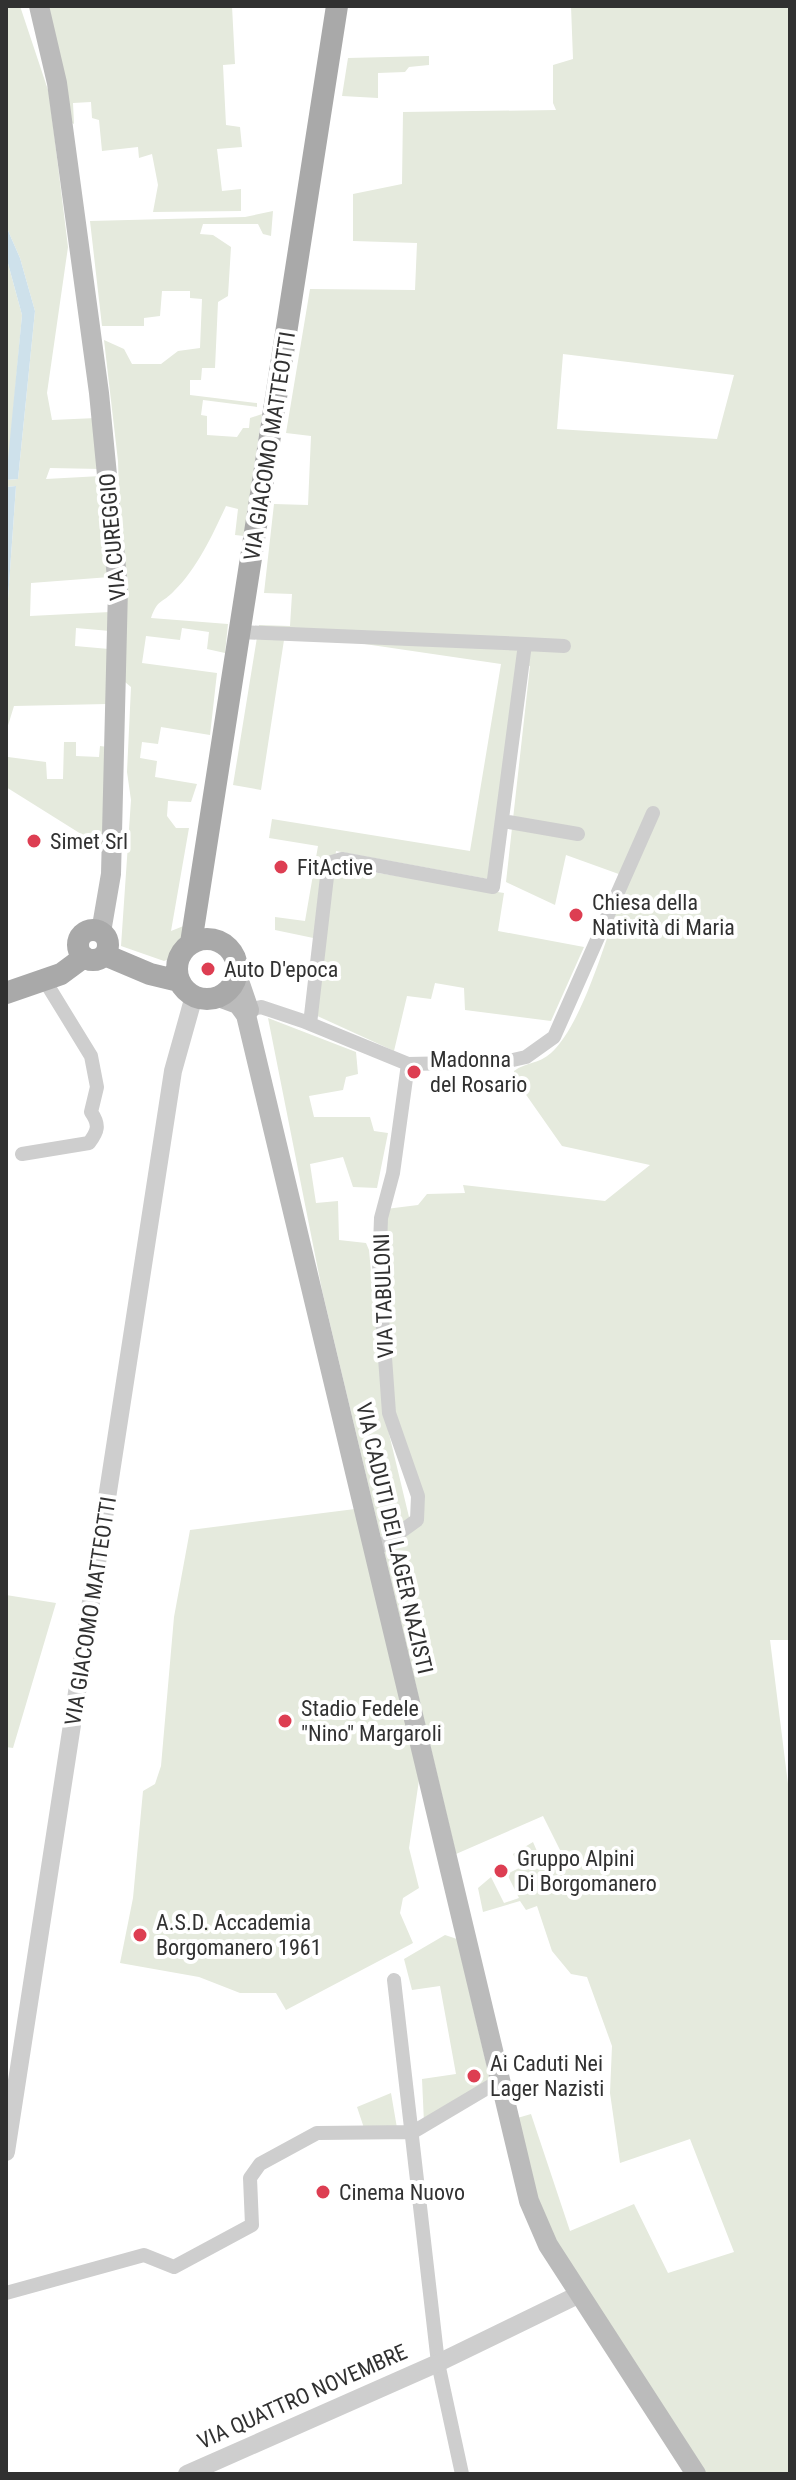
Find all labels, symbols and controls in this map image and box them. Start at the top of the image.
street label: VIA GIACOMO MATTEOTTI [239,330,300,562]
street label: VIA CUREGGIO [94,472,131,602]
place label: Simet Srl [50,829,128,854]
marker: Simet Srl [25,832,43,850]
place label: FitActive [297,855,373,880]
marker: FitActive [272,858,290,876]
place label: Chiesa della Natività di Maria [592,890,735,940]
marker: Chiesa della Natività di Maria [567,906,585,924]
place label: Auto D'epoca [224,957,338,982]
marker: Auto D'epoca [199,960,217,978]
place label: Madonna del Rosario [430,1047,527,1097]
marker: Madonna del Rosario [405,1063,423,1081]
street label: VIA TABULONI [369,1233,398,1359]
street label: VIA CADUTI DEI LAGER NAZISTI [351,1400,438,1676]
street label: VIA GIACOMO MATTEOTTI [60,1495,121,1727]
place label: Stadio Fedele "Nino" Margaroli [301,1696,442,1746]
marker: Stadio Fedele "Nino" Margaroli [276,1712,294,1730]
place label: Gruppo Alpini Di Borgomanero [517,1846,657,1896]
marker: Gruppo Alpini Di Borgomanero [492,1862,510,1880]
place label: A.S.D. Accademia Borgomanero 1961 [156,1910,322,1960]
marker: A.S.D. Accademia Borgomanero 1961 [131,1926,149,1944]
place label: Ai Caduti Nei Lager Nazisti [490,2051,604,2101]
marker: Ai Caduti Nei Lager Nazisti [465,2067,483,2085]
place label: Cinema Nuovo [339,2180,465,2205]
marker: Cinema Nuovo [314,2183,332,2201]
street label: VIA QUATTRO NOVEMBRE [194,2339,411,2454]

